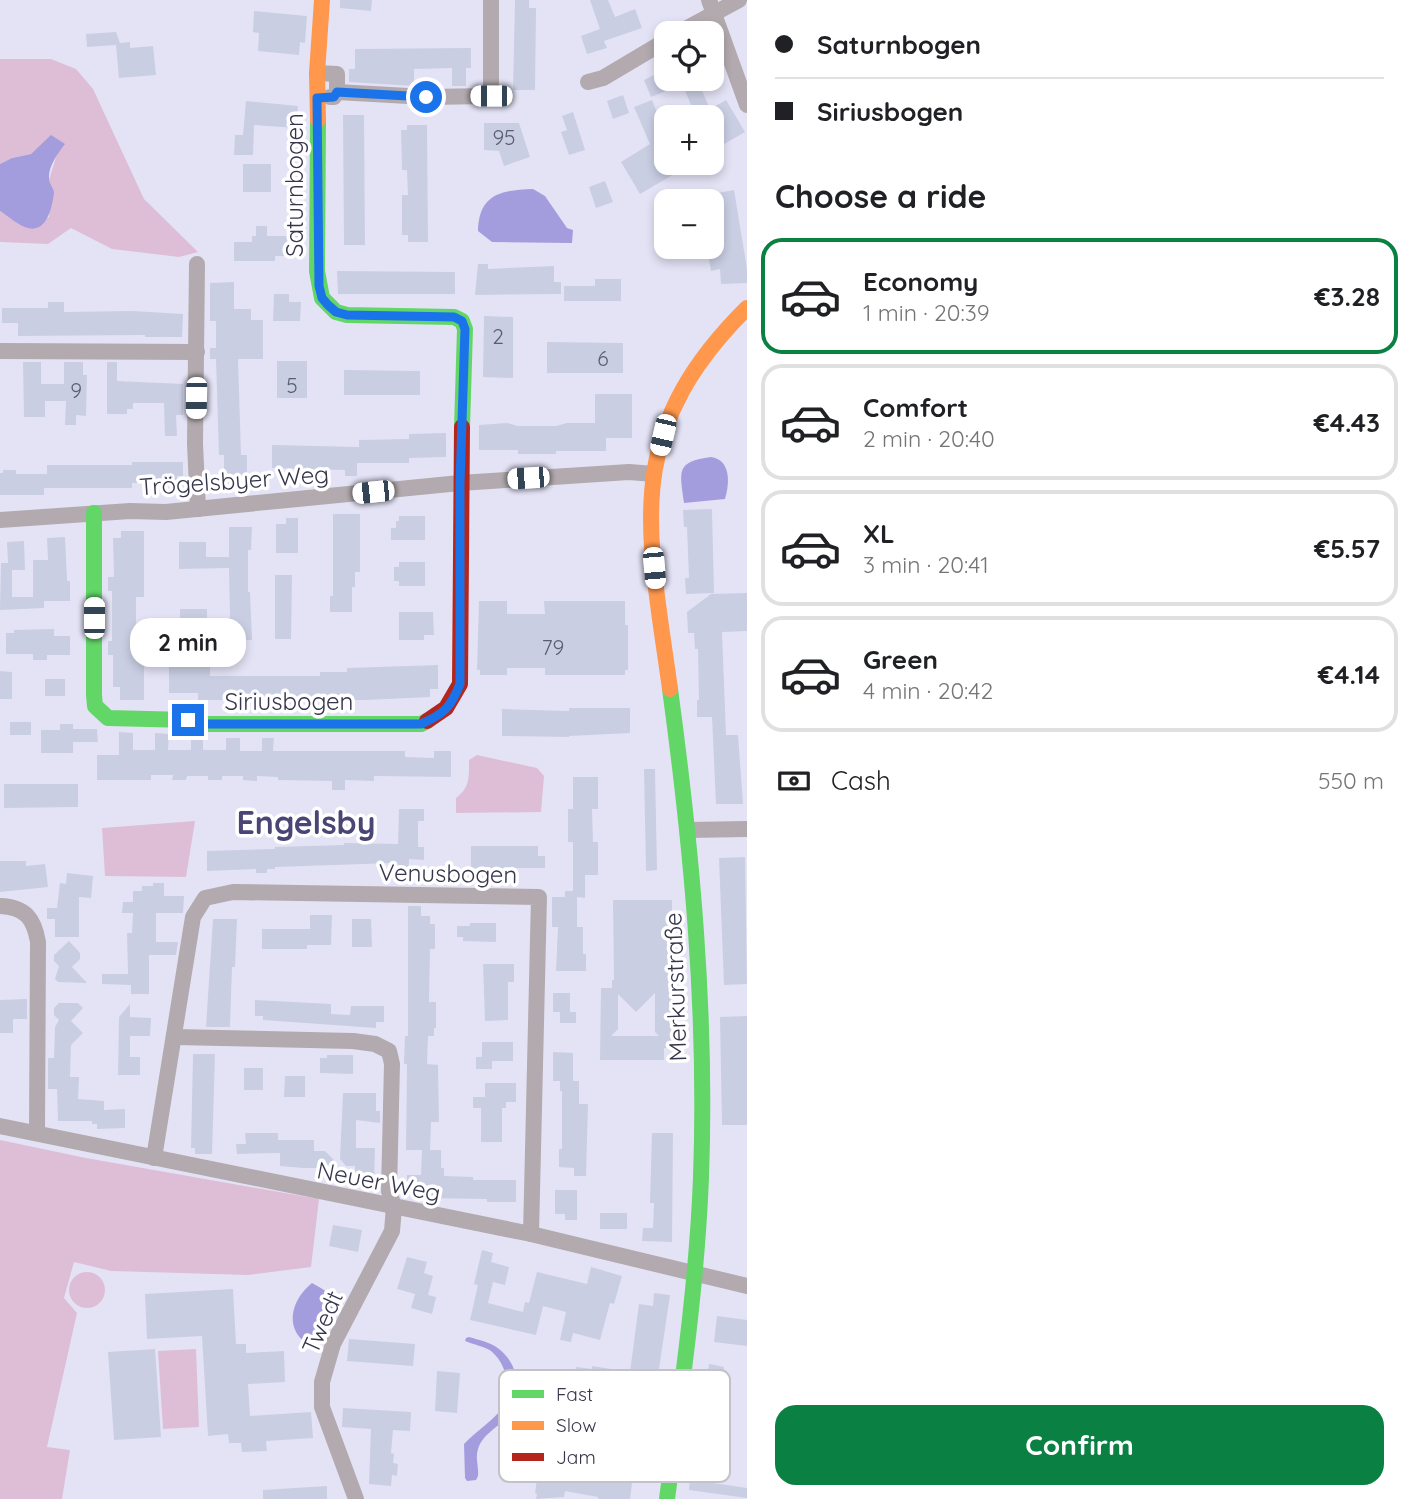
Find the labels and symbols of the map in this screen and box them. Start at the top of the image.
route start [410,81,442,113]
car [471,86,513,107]
street label: Saturnbogen [279,113,309,257]
house number: 95 [492,124,516,150]
house number: 2 [492,323,504,349]
house number: 6 [597,345,609,371]
house number: 5 [286,372,298,398]
house number: 9 [70,377,82,403]
car [186,377,207,419]
car [649,412,678,458]
street label: Trögelsbyer Weg [138,458,330,502]
car [507,466,550,490]
car [352,479,395,505]
car [642,546,667,590]
car [84,597,105,639]
callout: 2 min [130,618,246,668]
house number: 79 [542,634,564,660]
street label: Siriusbogen [225,686,353,716]
route end [172,704,204,736]
district label: Engelsby [237,802,375,842]
street label: Venusbogen [378,857,518,889]
street label: Merkurstraße [657,912,693,1062]
street label: Neuer Weg [315,1154,443,1208]
street label: Twedt [295,1286,349,1358]
legend [499,1370,730,1482]
text: Fast [556,1382,593,1406]
text: Slow [556,1413,597,1437]
text: Jam [556,1445,596,1469]

